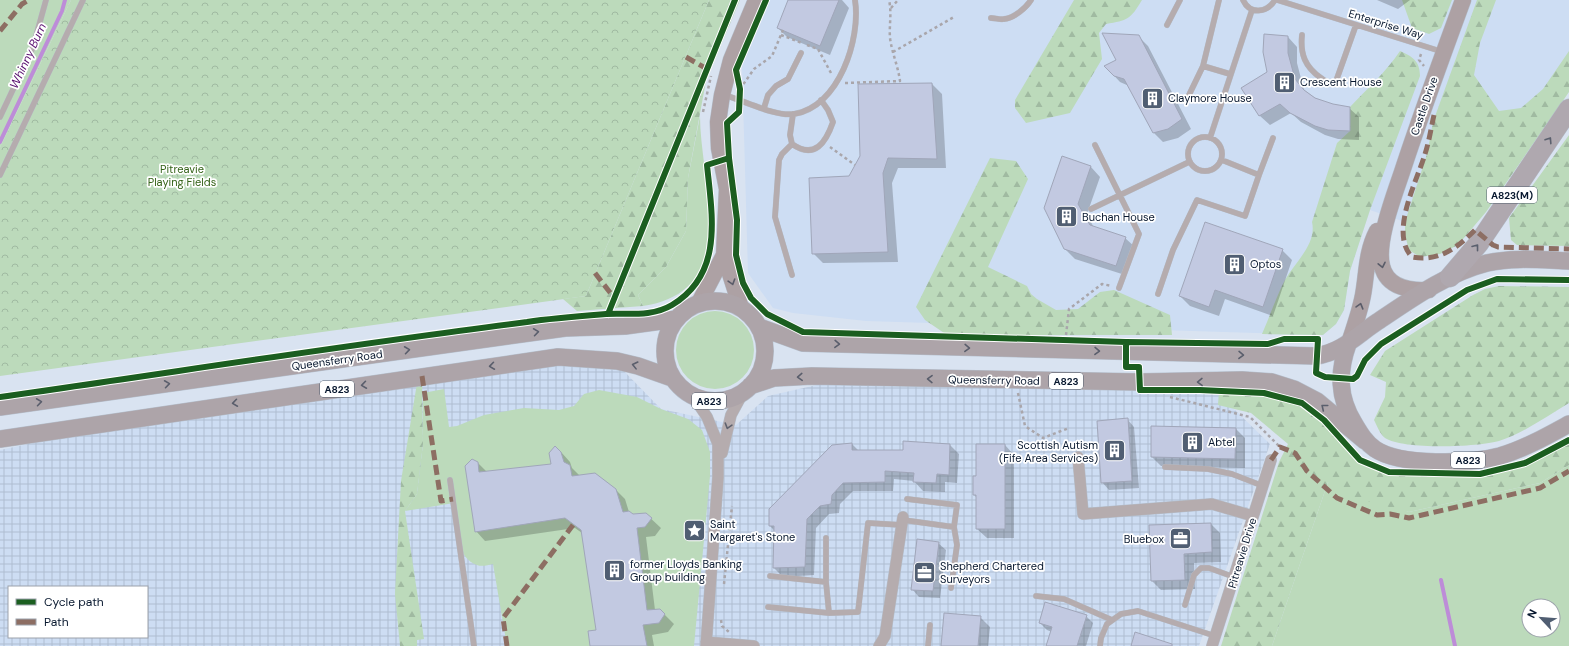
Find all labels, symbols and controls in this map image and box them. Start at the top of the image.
street label: Enterprise Way [1347,6,1425,42]
water label: Whinny Burn [6,21,50,91]
building icon: Crescent House [1272,69,1298,95]
place label: Crescent House [1300,75,1382,89]
street label: Castle Drive [1407,75,1441,137]
building icon: Claymore House [1140,85,1166,111]
place label: Claymore House [1168,91,1252,105]
one-way arrow [1544,137,1552,144]
park label: Pitreavie Playing Fields [148,162,216,189]
road number: A823(M) [1487,187,1537,203]
building icon: Buchan House [1054,204,1080,230]
place label: Buchan House [1082,210,1155,224]
one-way arrow [1471,245,1478,252]
building icon: Optos [1221,251,1247,277]
place label: Optos [1250,257,1281,271]
one-way arrow [1378,261,1386,268]
one-way arrow [727,278,736,285]
one-way arrow [1355,303,1364,310]
one-way arrow [533,328,539,337]
one-way arrow [834,340,840,348]
one-way arrow [964,344,970,352]
one-way arrow [404,346,410,355]
street label: Queensferry Road [291,347,383,373]
one-way arrow [1094,347,1100,355]
one-way arrow [1238,350,1244,359]
one-way arrow [489,361,495,370]
one-way arrow [632,362,638,370]
street label: Queensferry Road [948,372,1040,388]
one-way arrow [797,373,803,381]
road number: A823 [1049,373,1083,389]
one-way arrow [927,374,933,383]
one-way arrow [1197,377,1203,386]
one-way arrow [164,380,170,389]
one-way arrow [361,380,367,389]
road number: A823 [320,381,354,397]
road number: A823 [692,393,726,409]
one-way arrow [36,398,42,407]
one-way arrow [232,398,238,407]
one-way arrow [1322,405,1329,412]
one-way arrow [724,422,733,429]
building icon: Abtel [1180,429,1206,455]
place label: Abtel [1208,435,1235,449]
place label: Scottish Autism (Fife Area Services) [999,438,1098,465]
building icon: Scottish Autism (Fife Area Services) [1101,438,1127,464]
road number: A823 [1451,452,1485,468]
street label: Pitreavie Drive [1225,516,1259,590]
place icon: Saint Margaret's Stone [682,517,708,543]
place label: Saint Margaret's Stone [710,517,795,544]
office icon: Bluebox [1167,526,1193,552]
place label: Bluebox [1124,532,1165,546]
building icon: former Lloyds Banking Group building [601,557,627,583]
place label: former Lloyds Banking Group building [630,557,742,584]
office icon: Shepherd Chartered Surveyors [911,559,937,585]
place label: Shepherd Chartered Surveyors [940,559,1044,586]
legend [8,586,148,638]
text: Cycle path [44,594,104,610]
north arrow [1521,598,1561,638]
text: N [1524,607,1540,620]
text: Path [44,614,69,630]

